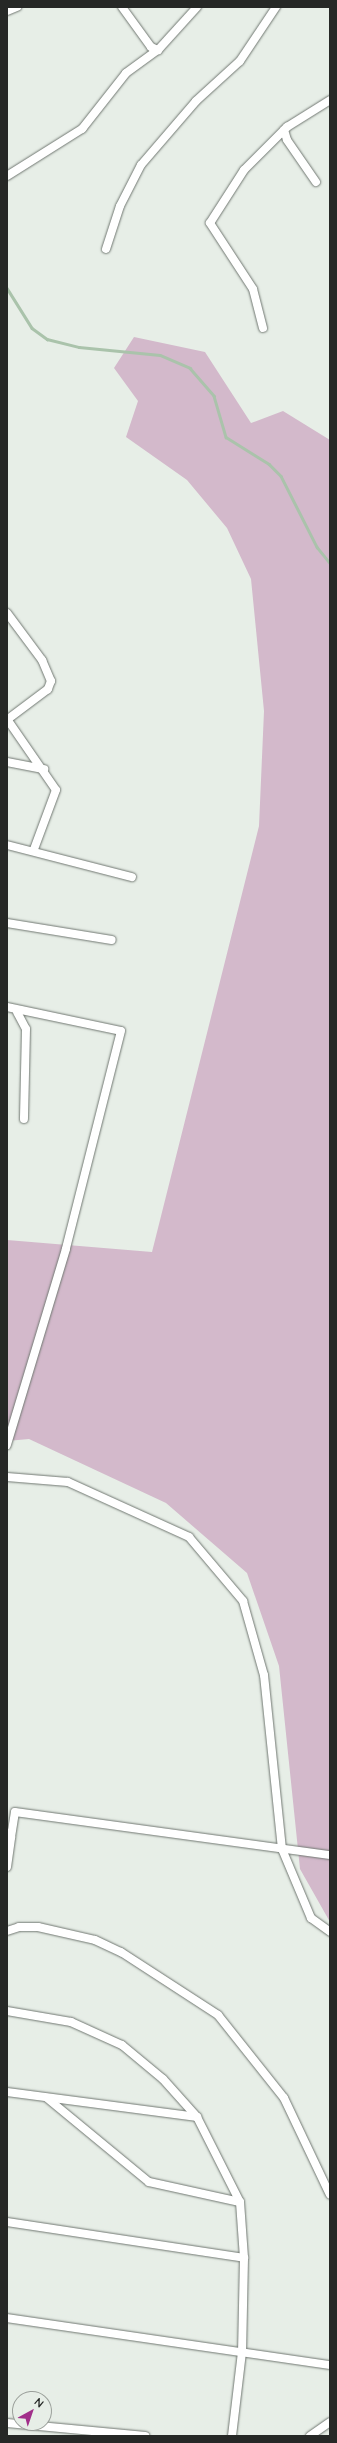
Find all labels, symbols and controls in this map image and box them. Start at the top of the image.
north arrow [12,2391,52,2431]
text: N [31,2395,47,2411]

